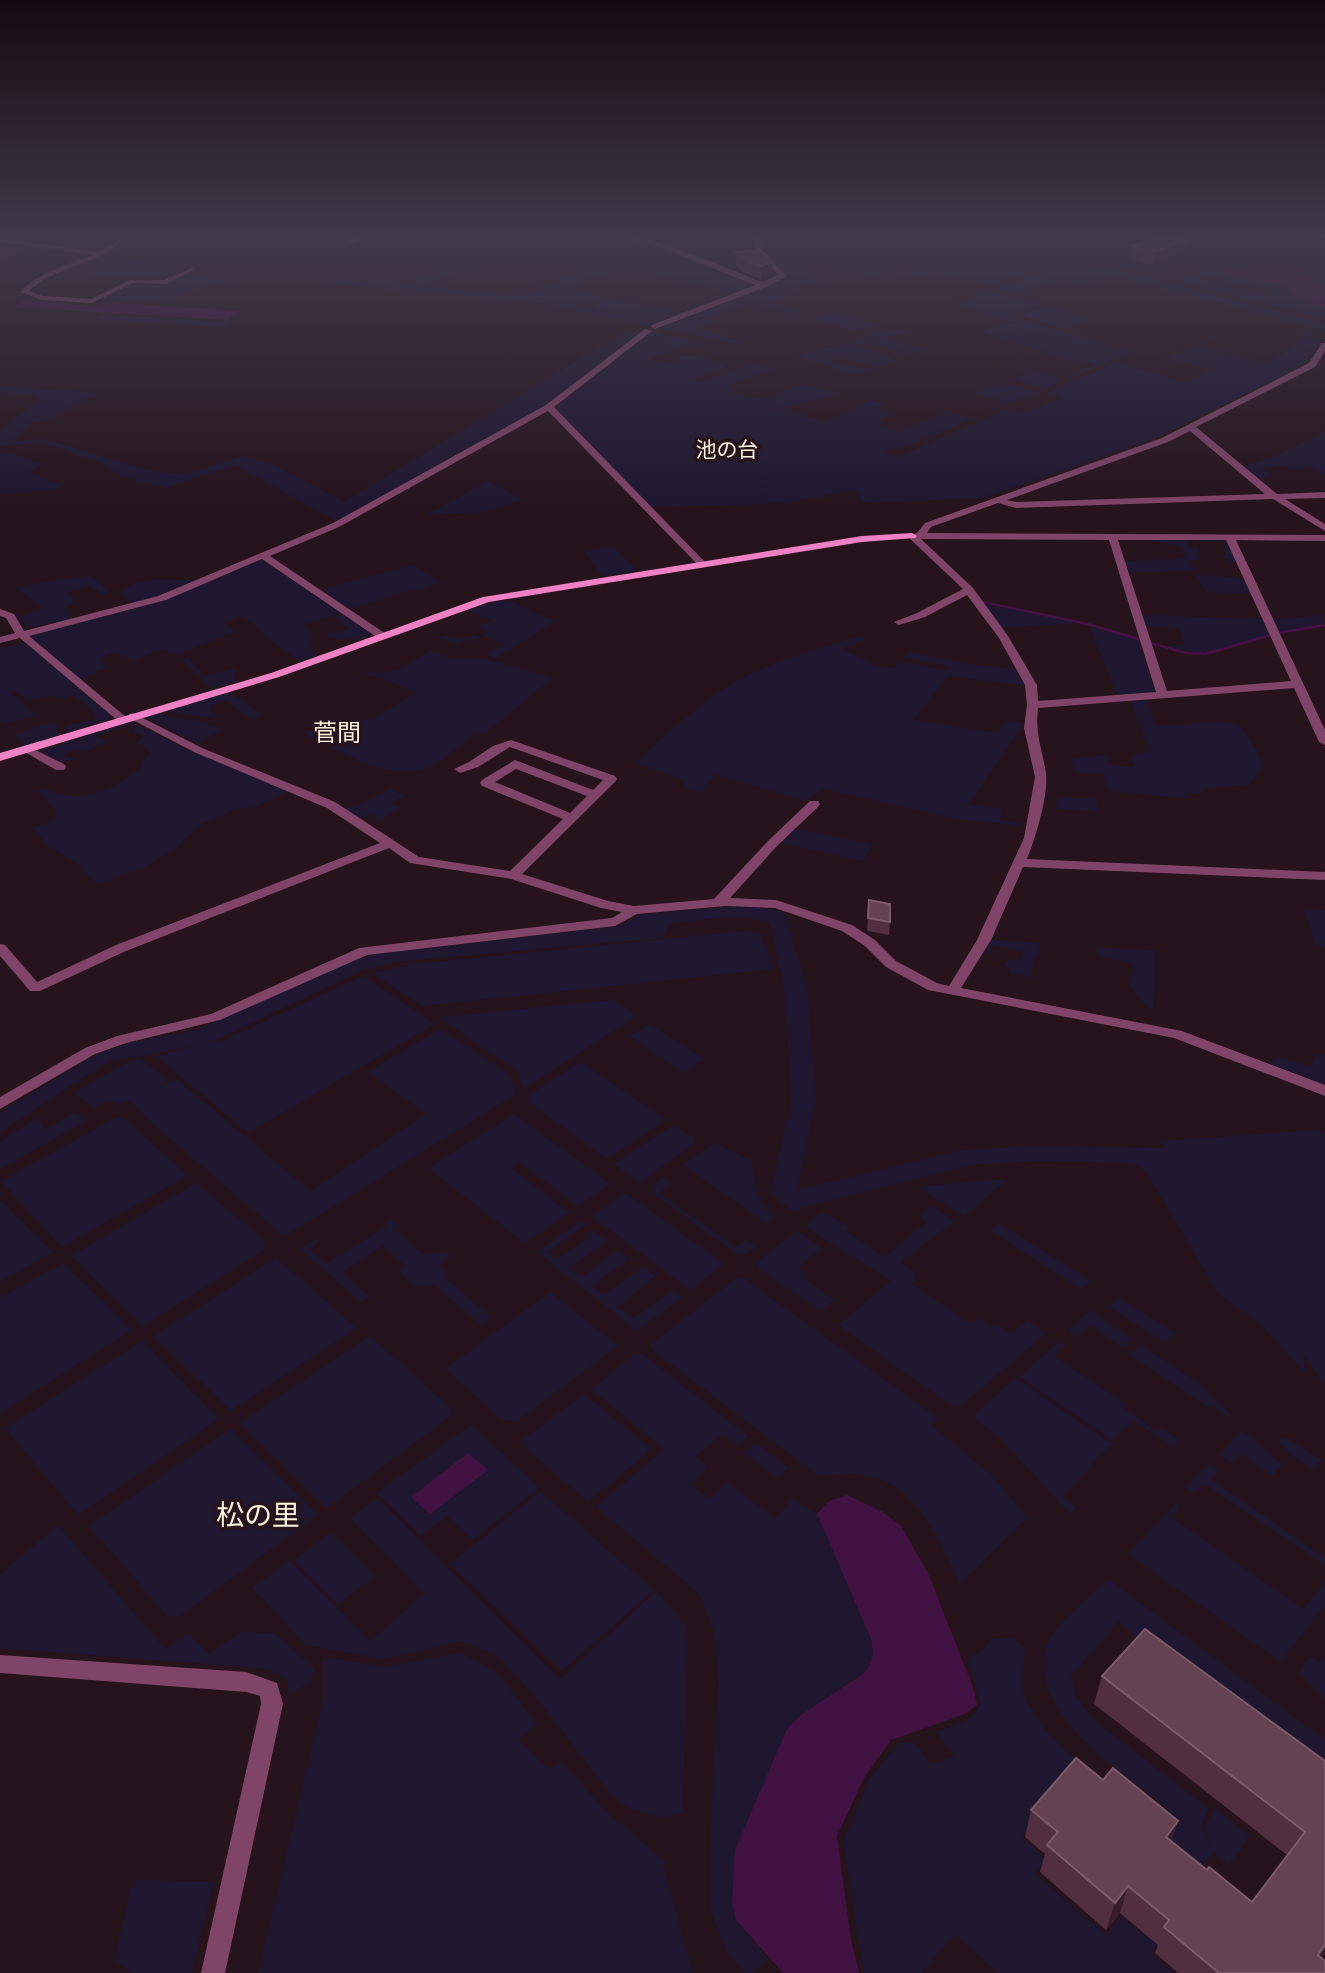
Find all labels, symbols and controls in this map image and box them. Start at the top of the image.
district label: 池の台 [696,437,759,462]
district label: 菅間 [313,719,361,747]
district label: 松の里 [216,1499,300,1532]

